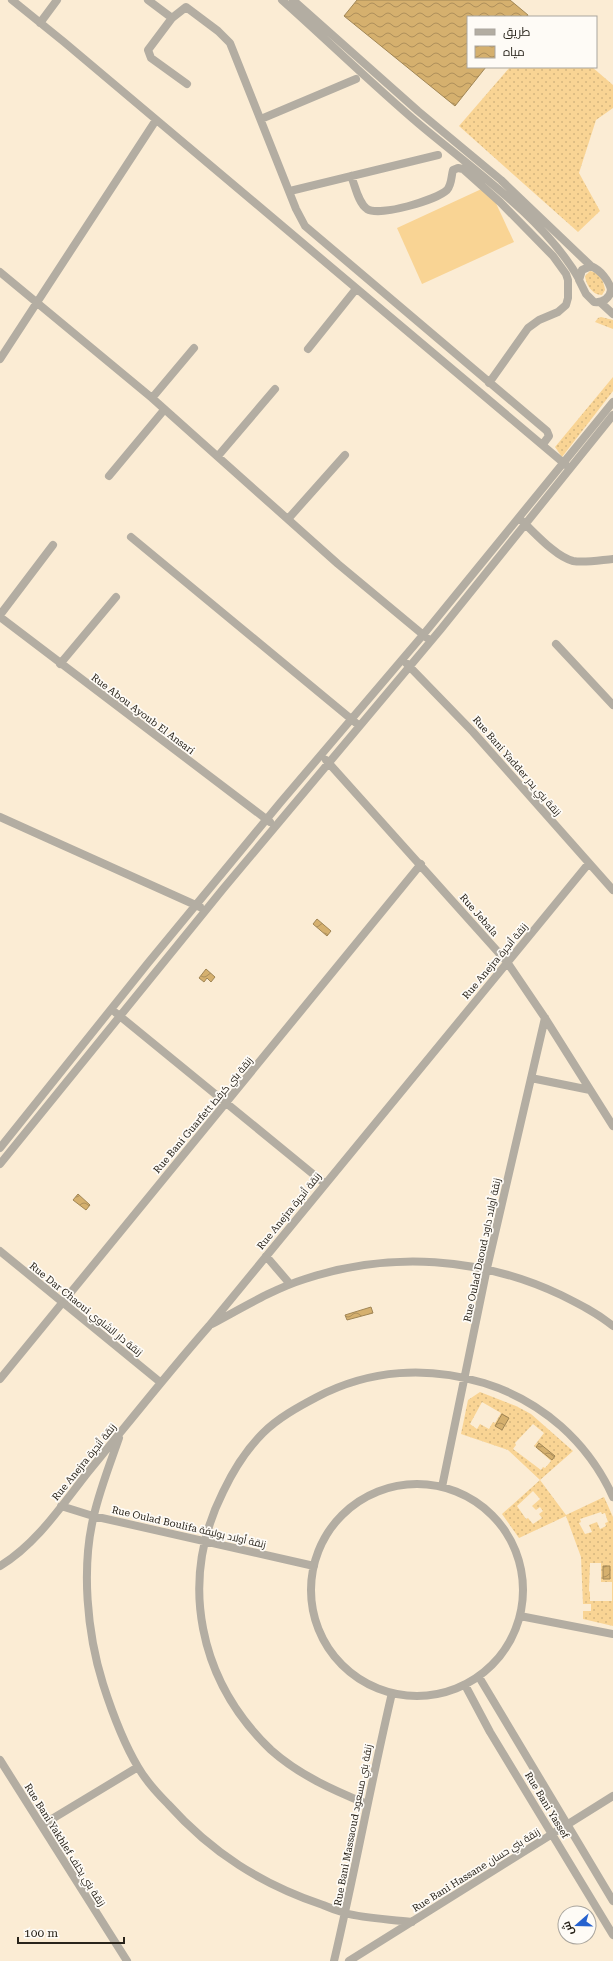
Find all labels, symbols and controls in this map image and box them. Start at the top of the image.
legend [467,16,597,68]
text: طريق [503,25,531,39]
text: مياه [503,45,525,59]
street label: Rue Abou Ayoub El Ansari [89,672,197,756]
street label: Rue Bani Yadder زنقة بني يدر [469,714,563,819]
street label: Rue Jebala [458,892,501,939]
street label: Rue Anejra زنقة أنجرة [459,920,530,1001]
street label: Rue Bani Guarfett زنقة بني كرفط [151,1055,256,1177]
street label: Rue Anejra زنقة أنجرة [254,1170,323,1251]
street label: Rue Oulad Daoud زنقة أولاد داود [460,1177,503,1323]
street label: Rue Dar Chaoui زنقة دار الشاوي [26,1260,145,1359]
street label: Rue Anejra زنقة أنجرة [49,1421,118,1502]
street label: Rue Oulad Boulifa زنقة أولاد بوليفة [111,1503,267,1550]
street label: Rue Bani Massaoud زنقة بني مسعود [332,1743,376,1907]
street label: Rue Bani Yassef [523,1770,572,1841]
street label: Rue Bani Yakhlef زنقة بني يخلف [21,1782,107,1909]
street label: Rue Bani Hassane زنقة بني حسان [410,1826,543,1916]
north arrow [557,1905,597,1945]
scale bar [18,1919,124,1945]
text: ش [560,1919,577,1937]
text: 100 m [24,1926,58,1940]

